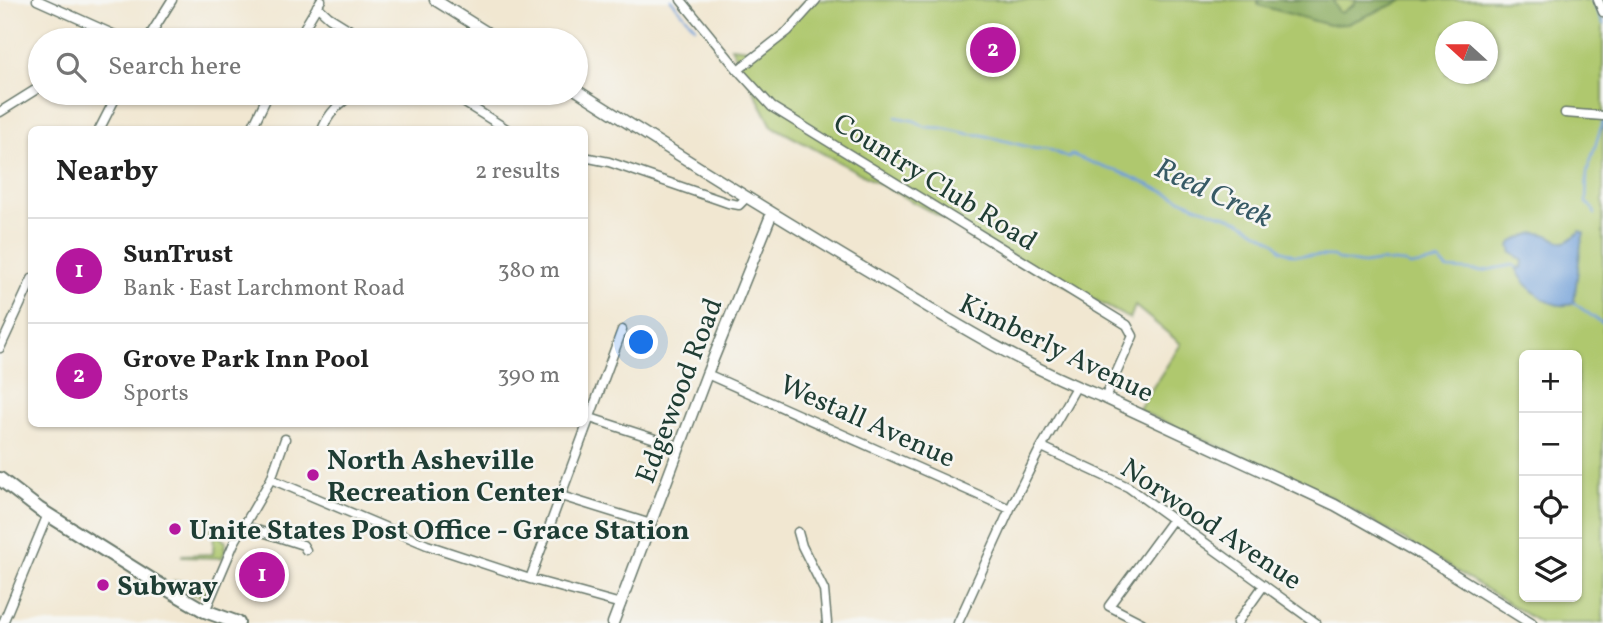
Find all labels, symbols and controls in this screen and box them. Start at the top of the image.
north arrow [1435,21,1498,84]
pin: 2 [970,24,1016,76]
search box [28,28,588,105]
icon: search [52,48,90,86]
text: Search here [108,49,241,85]
street label: Country Club Road [825,105,1044,262]
water label: Reed Creek [1147,148,1279,239]
text: Nearby [56,151,158,193]
text: 2 results [475,156,560,188]
text: SunTrust [123,237,233,273]
text: 1 [74,255,84,287]
text: 380 m [498,255,560,287]
text: Bank · East Larchmont Road [123,273,405,305]
street label: Kimberly Avenue [952,285,1160,413]
street label: Edgewood Road [627,293,734,489]
your location [624,325,658,359]
text: Grove Park Inn Pool [123,342,369,378]
map controls [1519,350,1582,602]
button: + [1519,350,1582,413]
text: 2 [73,360,85,392]
text: 390 m [497,360,560,392]
street label: Westall Avenue [773,366,961,478]
text: Sports [123,378,189,410]
button: − [1519,413,1582,476]
place label: North Asheville Recreation Center [327,442,564,513]
street label: Norwood Avenue [1112,450,1309,600]
marker: North Asheville Recreation Center [305,467,321,483]
button: locate [1519,476,1582,539]
place label: Unite States Post Office - Grace Station [189,512,690,551]
marker: Unite States Post Office - Grace Station [167,521,183,537]
button: layers [1519,539,1582,602]
pin: 1 [239,549,285,601]
place label: Subway [117,568,218,607]
marker: Subway [95,577,111,593]

